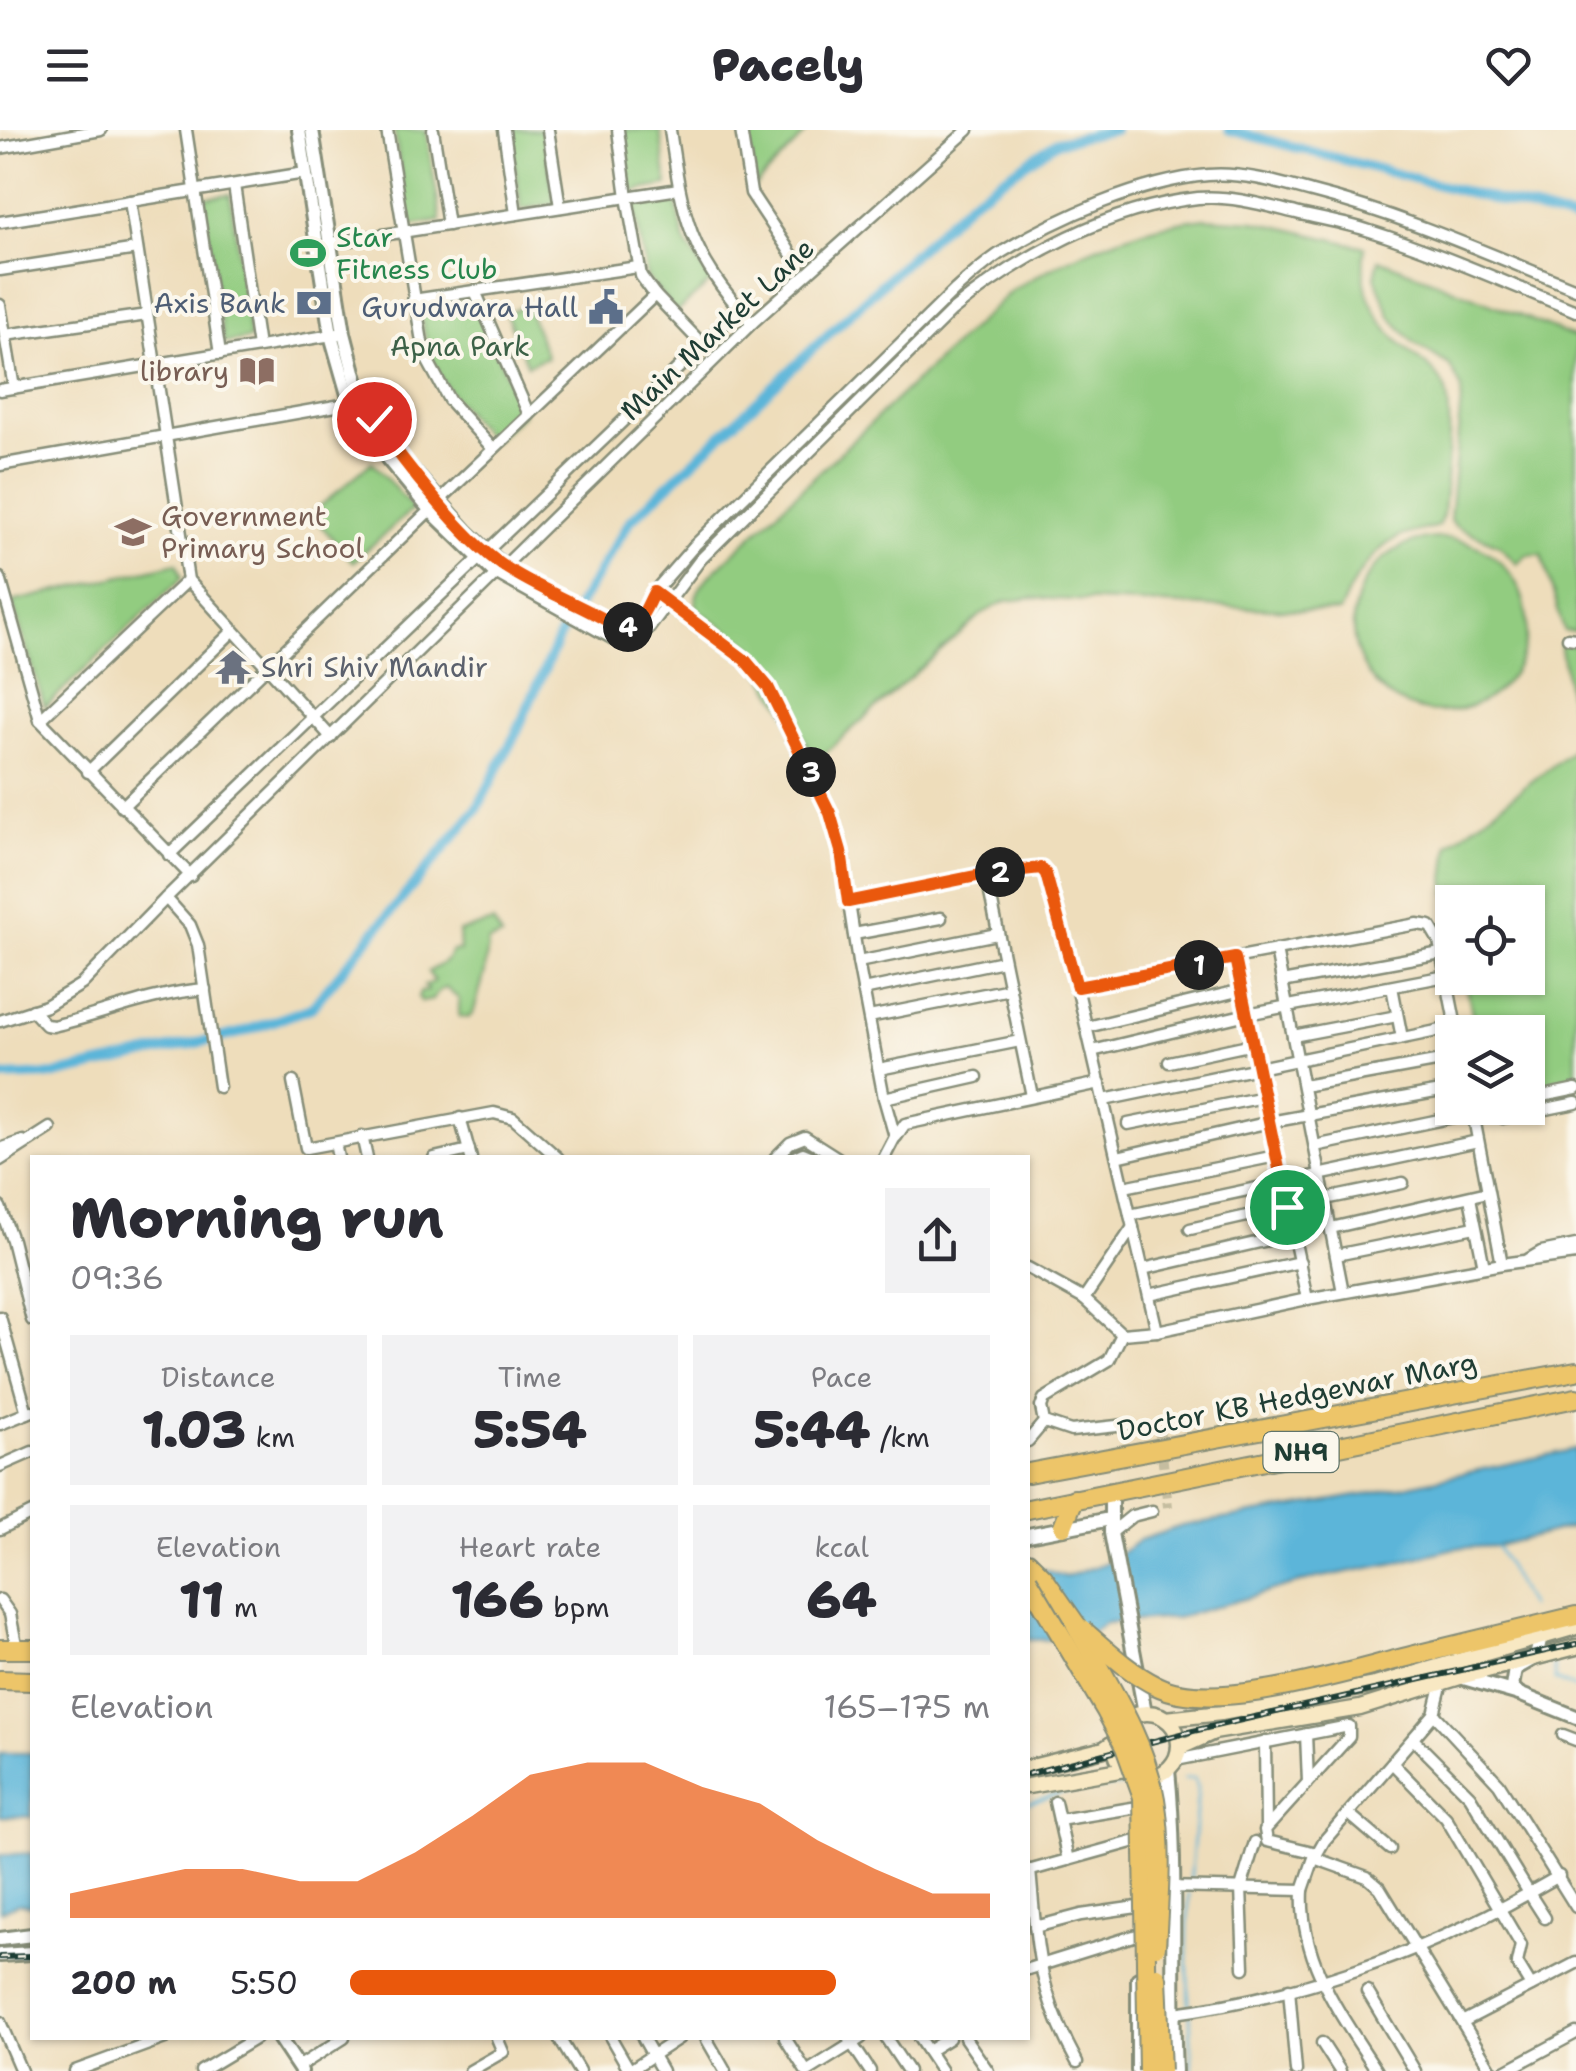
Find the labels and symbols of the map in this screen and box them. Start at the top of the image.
place label: Star Fitness Club [336,218,497,288]
street label: Main Market Lane [612,229,822,429]
sports icon: Star Fitness Club [289,234,327,272]
place label: Axis Bank [154,284,286,322]
bank icon: Axis Bank [295,284,333,322]
place label: Gurudwara Hall [361,288,579,326]
public building icon: Gurudwara Hall [587,288,625,326]
park label: Apna Park [390,327,530,365]
place label: library [140,352,229,390]
library icon: library [238,352,276,390]
pin [332,377,417,462]
place label: Government Primary School [161,497,364,567]
school or university icon: Government Primary School [114,513,152,551]
pin: 4 [603,602,653,652]
temple icon: Shri Shiv Mandir [214,648,252,686]
place label: Shri Shiv Mandir [261,648,488,686]
pin: 3 [786,747,836,797]
pin: 2 [975,847,1025,897]
pin: 1 [1174,940,1224,990]
pin [1245,1165,1330,1250]
street label: Doctor KB Hedgewar Marg [1114,1342,1480,1450]
road number: NH9 [1264,1432,1338,1472]

